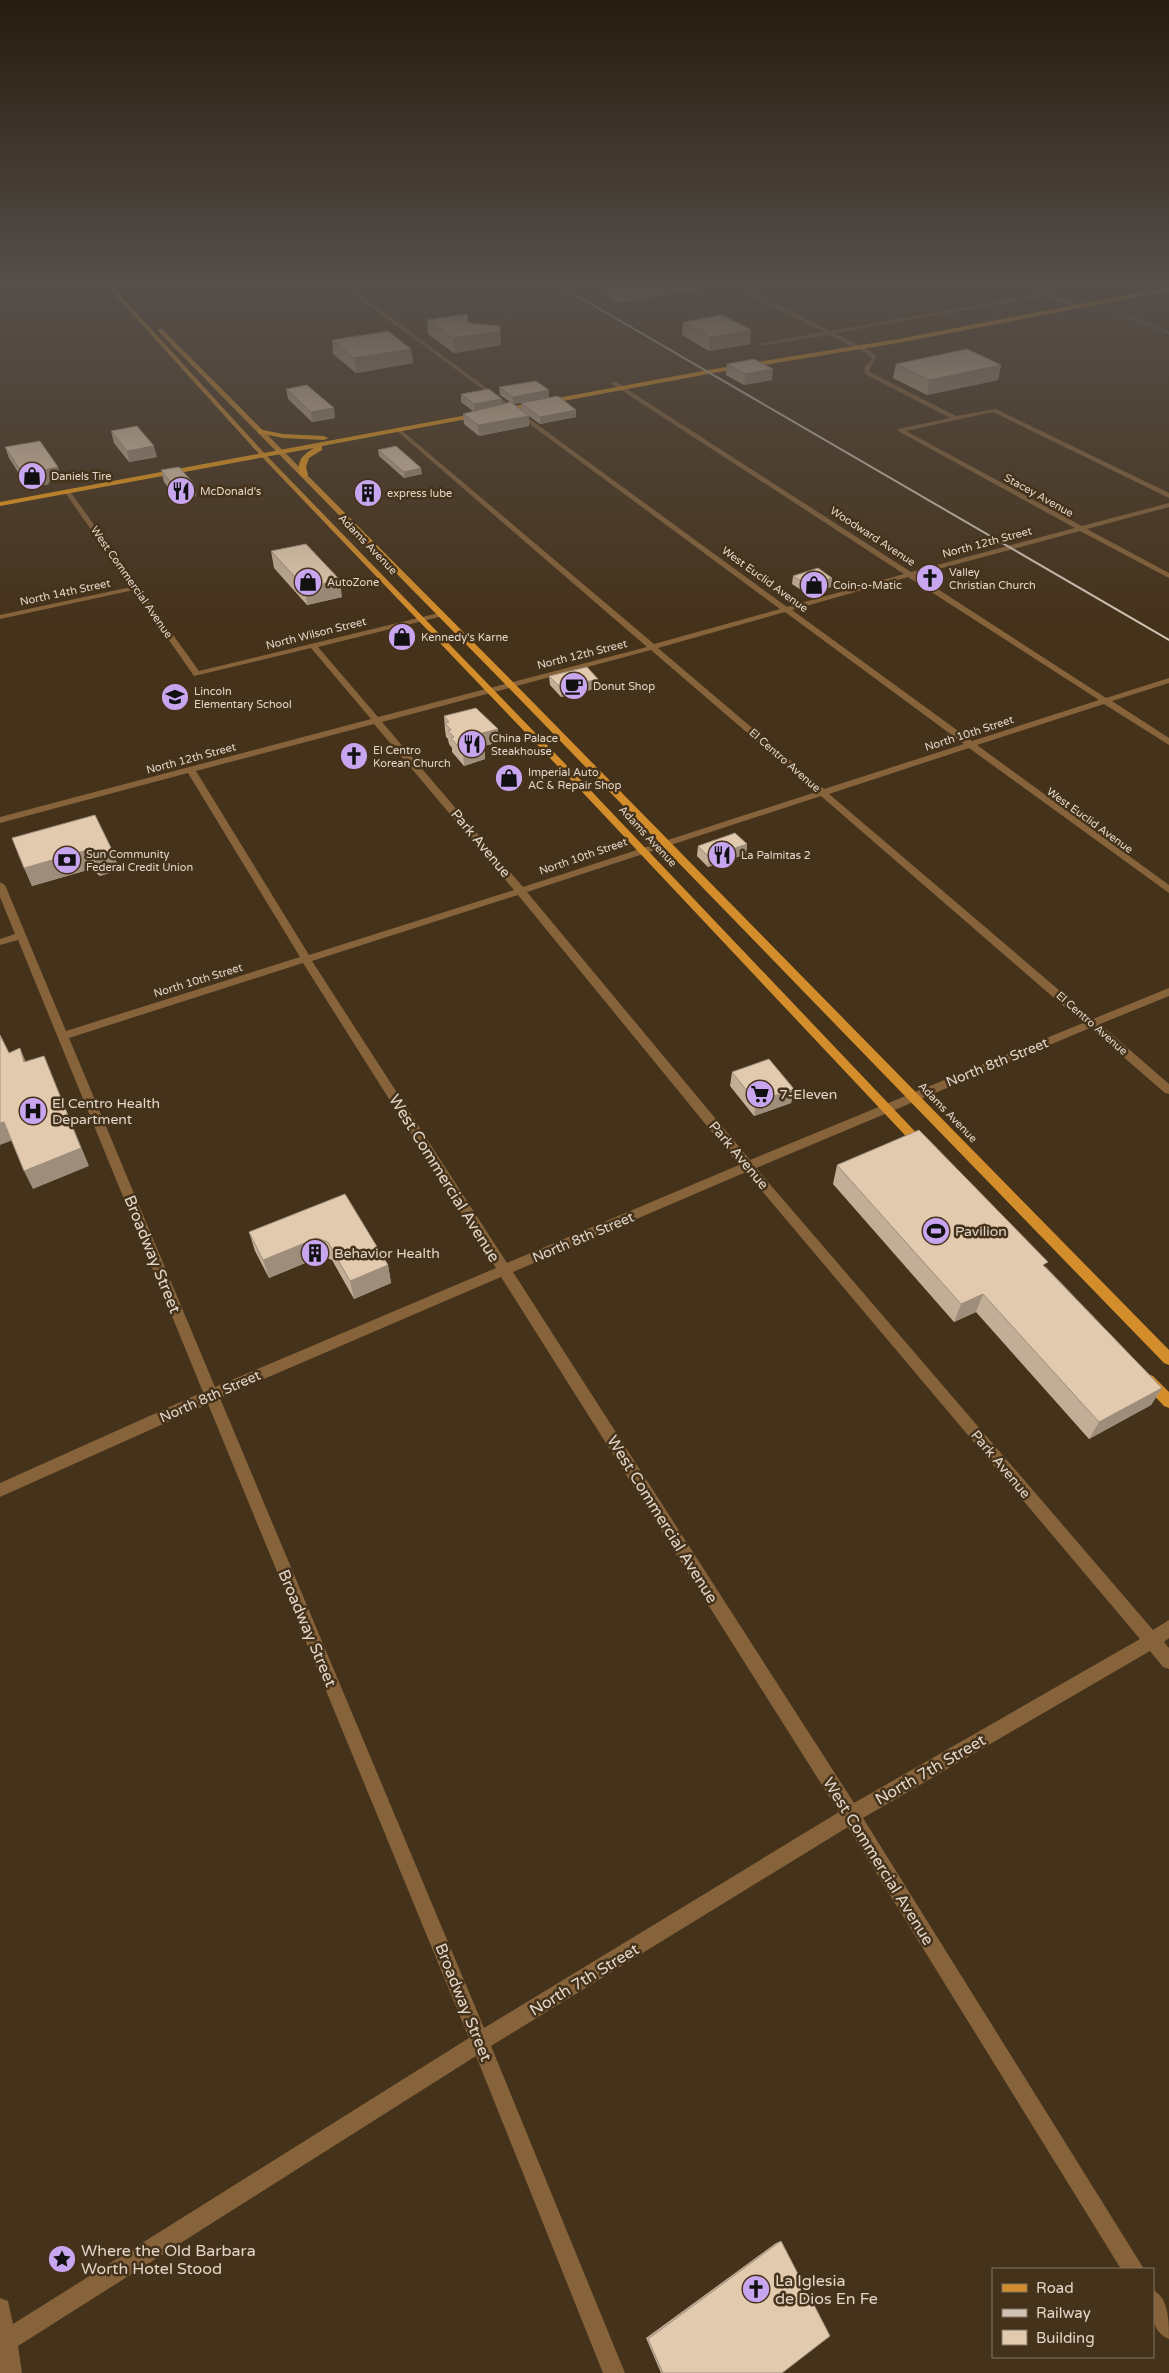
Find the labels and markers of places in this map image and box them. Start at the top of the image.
shop icon: Daniels Tire [17,461,47,491]
place label: Daniels Tire [51,470,111,483]
restaurant icon: McDonald's [166,476,196,506]
building icon: express lube [353,478,383,508]
place label: McDonald's [200,485,261,498]
place label: express lube [387,487,452,500]
church icon: Valley Christian Church [915,563,945,593]
place label: Valley Christian Church [949,566,1036,592]
shop icon: AutoZone [293,567,323,597]
shop icon: Coin-o-Matic [799,570,829,600]
place label: AutoZone [327,576,379,589]
place label: Coin-o-Matic [833,579,902,592]
shop icon: Kennedy's Karne [387,622,417,652]
place label: Kennedy's Karne [421,631,508,644]
cafe icon: Donut Shop [559,671,589,701]
place label: Donut Shop [593,680,655,693]
school or university icon: Lincoln Elementary School [160,682,190,712]
place label: Lincoln Elementary School [194,685,292,711]
restaurant icon: China Palace Steakhouse [457,729,487,759]
place label: China Palace Steakhouse [491,732,558,758]
church icon: El Centro Korean Church [339,741,369,771]
place label: El Centro Korean Church [373,744,451,770]
shop icon: Imperial Auto AC & Repair Shop [494,763,524,793]
place label: Imperial Auto AC & Repair Shop [528,766,622,792]
restaurant icon: La Palmitas 2 [707,840,737,870]
bank icon: Sun Community Federal Credit Union [52,845,82,875]
place label: Sun Community Federal Credit Union [86,848,193,874]
place label: La Palmitas 2 [741,849,811,862]
supermarket icon: 7-Eleven [745,1079,775,1109]
place label: 7-Eleven [779,1086,837,1103]
place label: El Centro Health Department [52,1095,160,1128]
hospital icon: El Centro Health Department [18,1096,48,1126]
sports icon: Pavilion [921,1216,951,1246]
place label: Pavilion [955,1223,1007,1240]
building icon: Behavior Health [300,1238,330,1268]
place label: Behavior Health [334,1245,440,1262]
place label: Where the Old Barbara Worth Hotel Stood [81,2241,256,2279]
place icon: Where the Old Barbara Worth Hotel Stood [47,2244,77,2274]
place label: La Iglesia de Dios En Fe [775,2271,878,2309]
church icon: La Iglesia de Dios En Fe [741,2274,771,2304]

